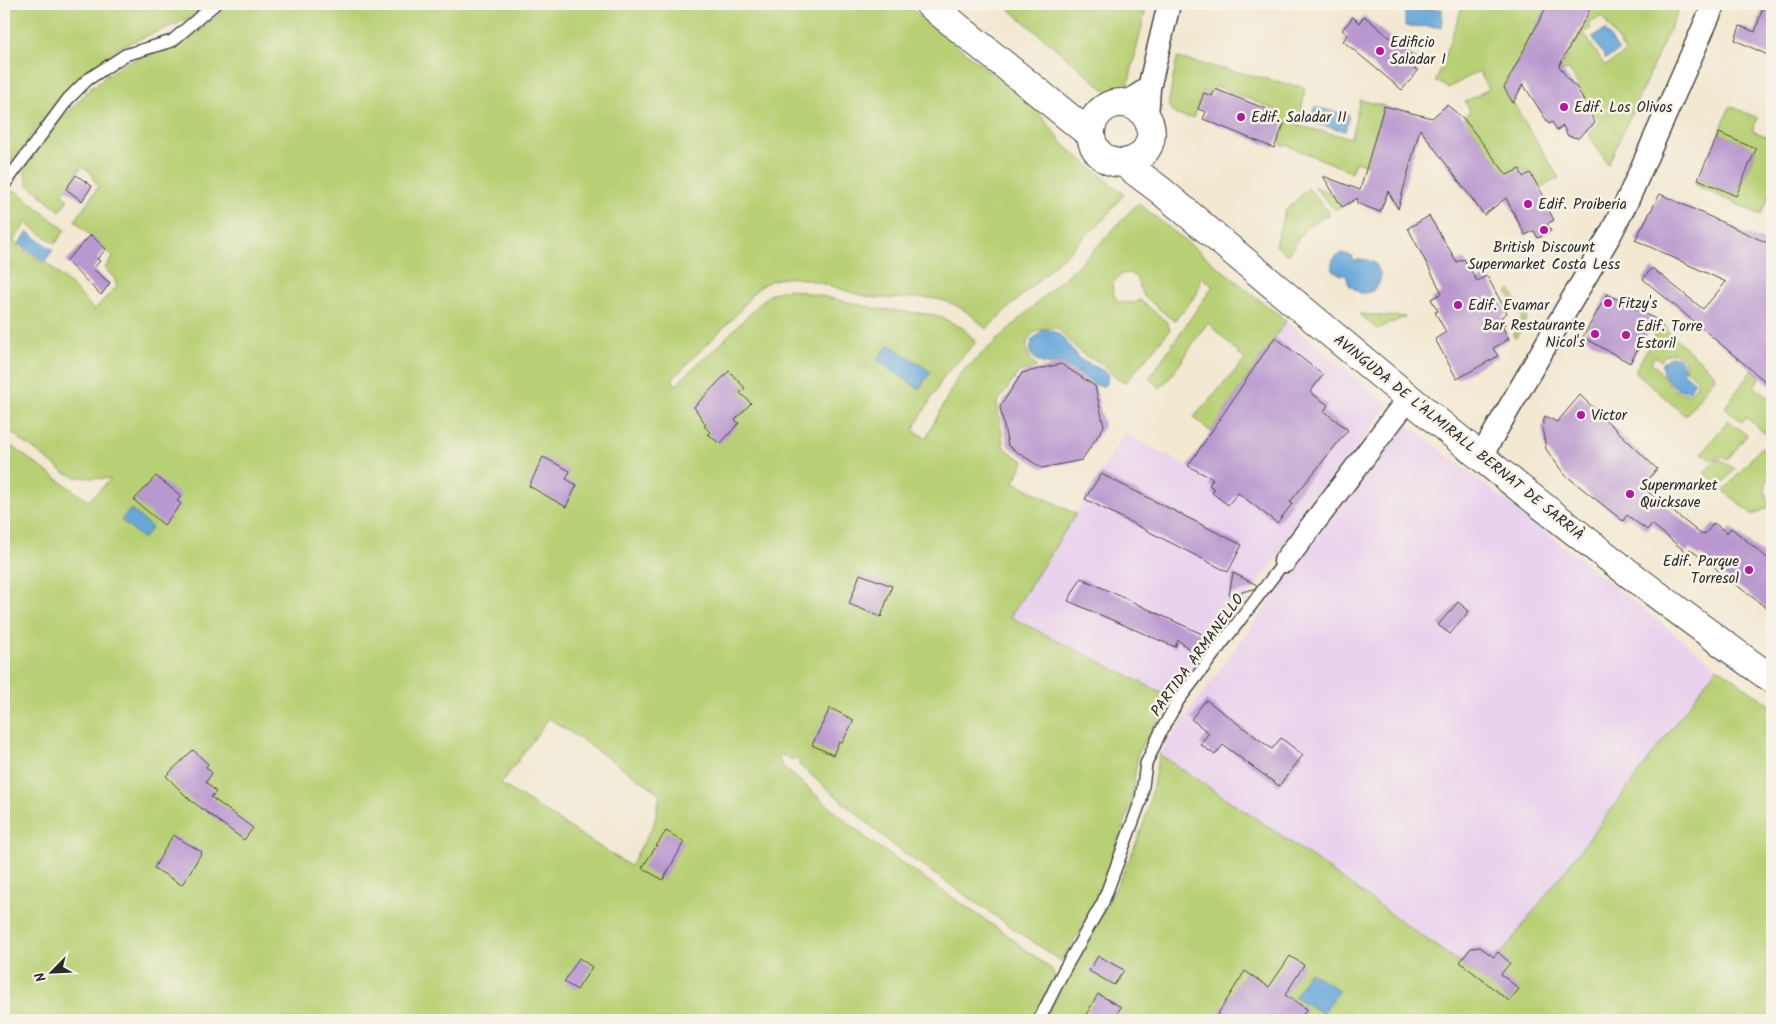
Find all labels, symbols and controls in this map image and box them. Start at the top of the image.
place label: Edificio Saladar I [1390,31,1446,72]
marker: Edificio Saladar I [1374,45,1386,57]
place label: Edif. Los Olivos [1574,96,1673,120]
marker: Edif. Los Olivos [1558,101,1570,113]
place label: Edif. Saladar II [1251,106,1347,130]
marker: Edif. Saladar II [1235,111,1247,123]
place label: Edif. Proiberia [1538,193,1627,217]
marker: Edif. Proiberia [1522,198,1534,210]
marker: British Discount Supermarket Costa Less [1538,224,1550,236]
place label: British Discount Supermarket Costa Less [1468,236,1621,277]
place label: Fitzy's [1618,292,1658,316]
place label: Edif. Evamar [1468,294,1550,318]
marker: Fitzy's [1602,297,1614,309]
marker: Edif. Evamar [1452,299,1464,311]
place label: Bar Restaurante Nicol's [1483,314,1586,355]
place label: Edif. Torre Estoril [1636,315,1703,356]
marker: Bar Restaurante Nicol's [1589,328,1601,340]
street label: AVINGUDA DE L'ALMIRALL BERNAT DE SARRIÀ [1328,329,1589,547]
marker: Edif. Torre Estoril [1620,329,1632,341]
place label: Victor [1591,404,1628,428]
marker: Victor [1575,409,1587,421]
place label: Supermarket Quicksave [1640,474,1718,515]
marker: Supermarket Quicksave [1624,488,1636,500]
place label: Edif. Parque Torresol [1663,550,1739,591]
marker: Edif. Parque Torresol [1743,564,1755,576]
street label: PARTIDA ARMANELLO [1145,589,1251,722]
north arrow [28,946,78,996]
text: N [29,968,53,985]

